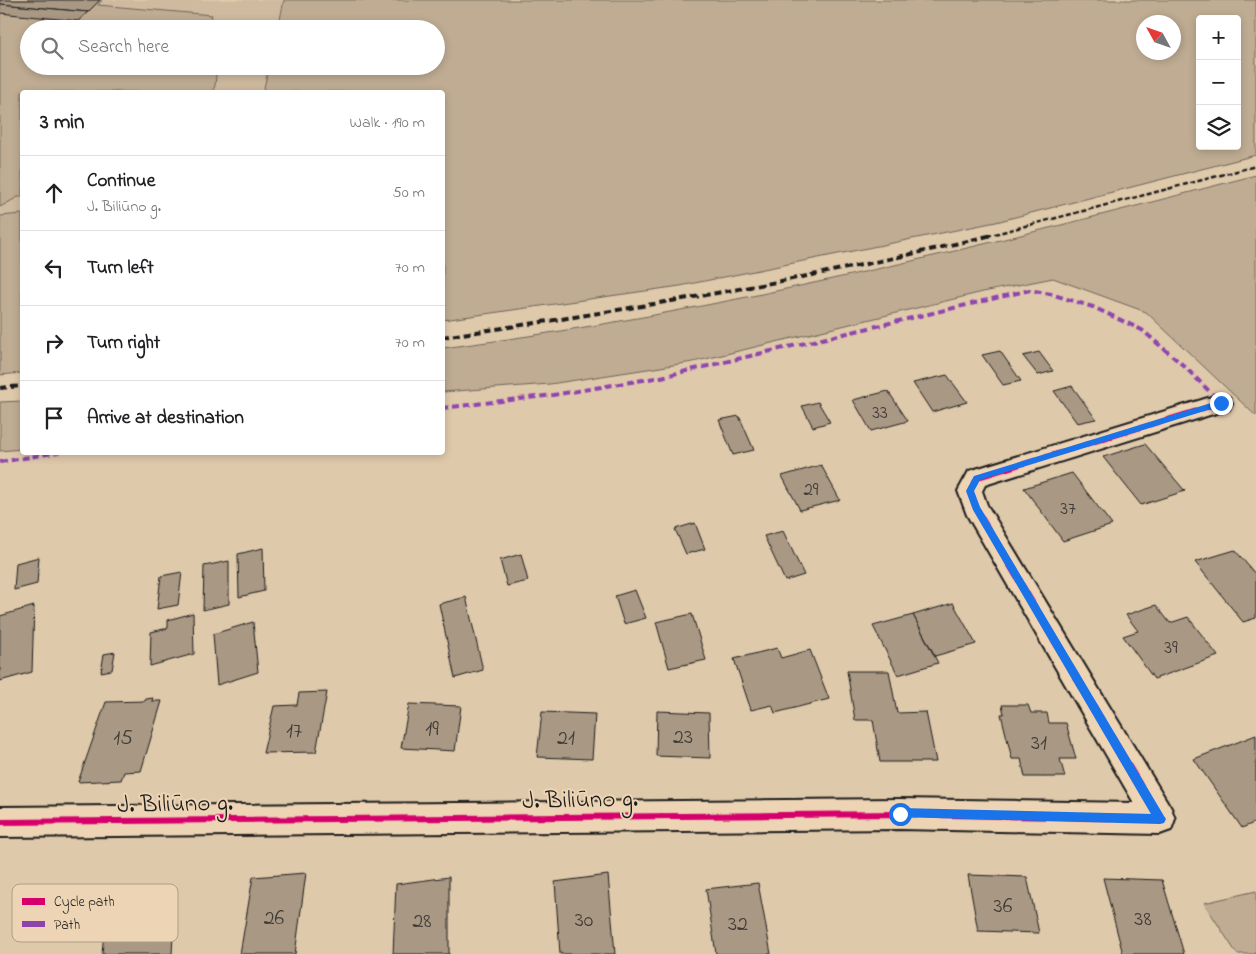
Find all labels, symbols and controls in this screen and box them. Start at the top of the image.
north arrow [1136,15,1181,60]
map controls [1196,15,1241,150]
button: + [1196,15,1241,60]
search box [20,20,445,75]
icon: search [38,34,66,62]
text: Search here [78,34,169,61]
button: − [1196,60,1241,105]
button: layers [1196,105,1241,150]
text: 3 min [40,108,84,138]
text: Walk · 190 m [350,111,425,135]
text: Continue [87,168,155,195]
icon: ahead [40,179,68,207]
text: 50 m [393,181,425,205]
text: J. Biliūno g. [87,195,161,219]
icon: left [40,254,68,282]
text: Turn left [87,255,154,282]
text: 70 m [395,256,425,280]
icon: right [40,329,68,357]
text: Turn right [87,330,160,357]
text: 70 m [395,331,425,355]
route end [1210,392,1233,415]
house number: 33 [872,400,888,427]
icon: arrive [40,404,68,432]
text: Arrive at destination [87,405,244,432]
house number: 29 [803,477,819,504]
house number: 37 [1060,496,1076,523]
house number: 39 [1164,635,1178,662]
house number: 19 [425,714,439,746]
house number: 17 [286,716,302,748]
house number: 23 [673,722,693,754]
house number: 15 [113,723,133,755]
house number: 21 [557,723,575,755]
house number: 31 [1031,728,1047,760]
street label: J. Biliūno g. [522,782,638,821]
street label: J. Biliūno g. [117,786,233,825]
route start [889,803,912,826]
legend [12,884,178,942]
house number: 36 [994,891,1013,923]
text: Cycle path [54,892,115,914]
house number: 26 [264,903,285,935]
house number: 38 [1134,904,1152,936]
house number: 30 [575,905,593,937]
house number: 28 [412,906,432,938]
house number: 32 [728,909,748,941]
text: Path [54,915,80,936]

